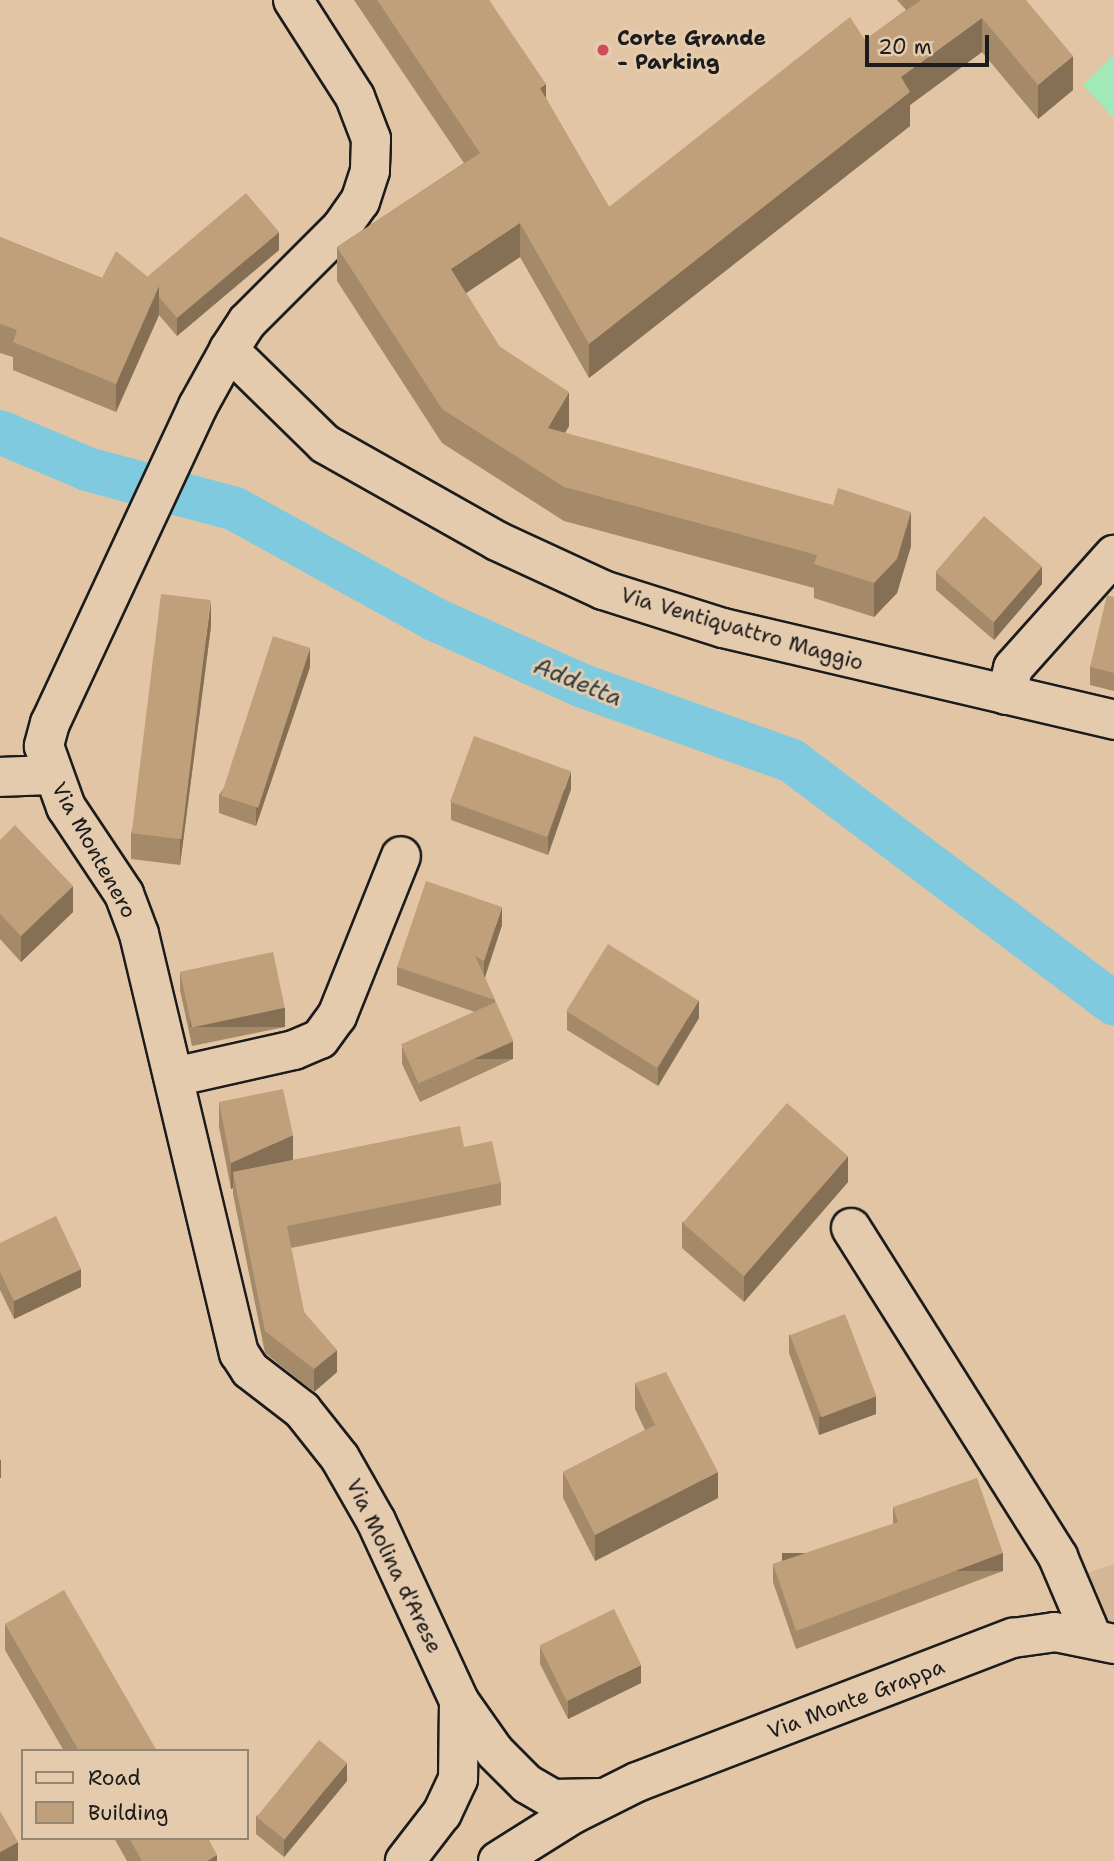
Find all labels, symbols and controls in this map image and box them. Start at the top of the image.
scale bar [869,21,993,65]
place label: Corte Grande - Parking [617,25,766,75]
text: 20 m [878,33,932,61]
marker: Corte Grande - Parking [595,42,611,58]
street label: Via Ventiquattro Maggio [618,582,866,676]
water label: Addetta [530,652,626,712]
street label: Via Montenero [46,778,142,922]
street label: Via Molina d'Arese [341,1475,447,1657]
street label: Via Monte Grappa [764,1654,948,1744]
legend [21,1749,248,1840]
text: Road [88,1764,141,1792]
text: Building [88,1799,168,1827]

